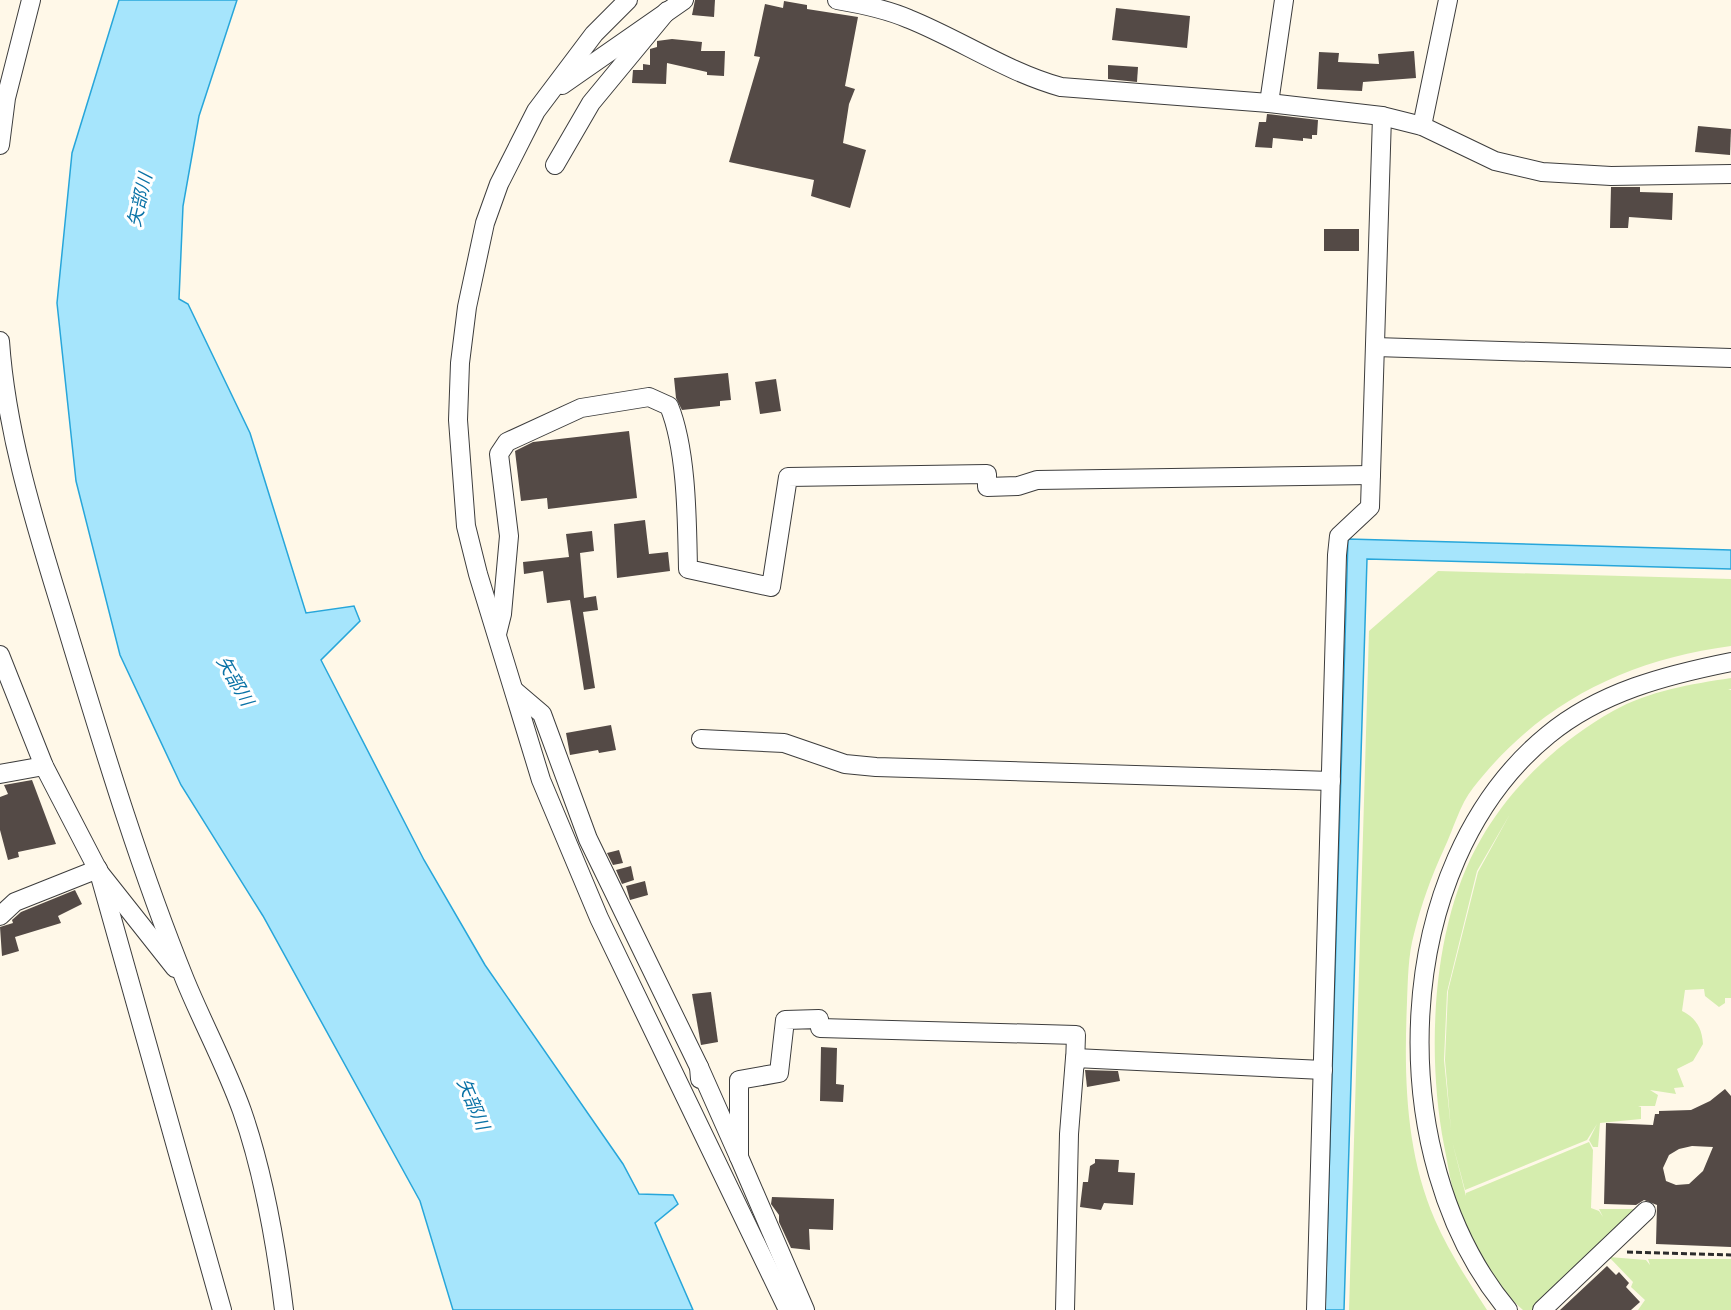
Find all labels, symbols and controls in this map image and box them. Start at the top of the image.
water label: 矢部川 [122,169,157,229]
water label: 矢部川 [212,652,260,712]
water label: 矢部川 [452,1074,495,1135]

